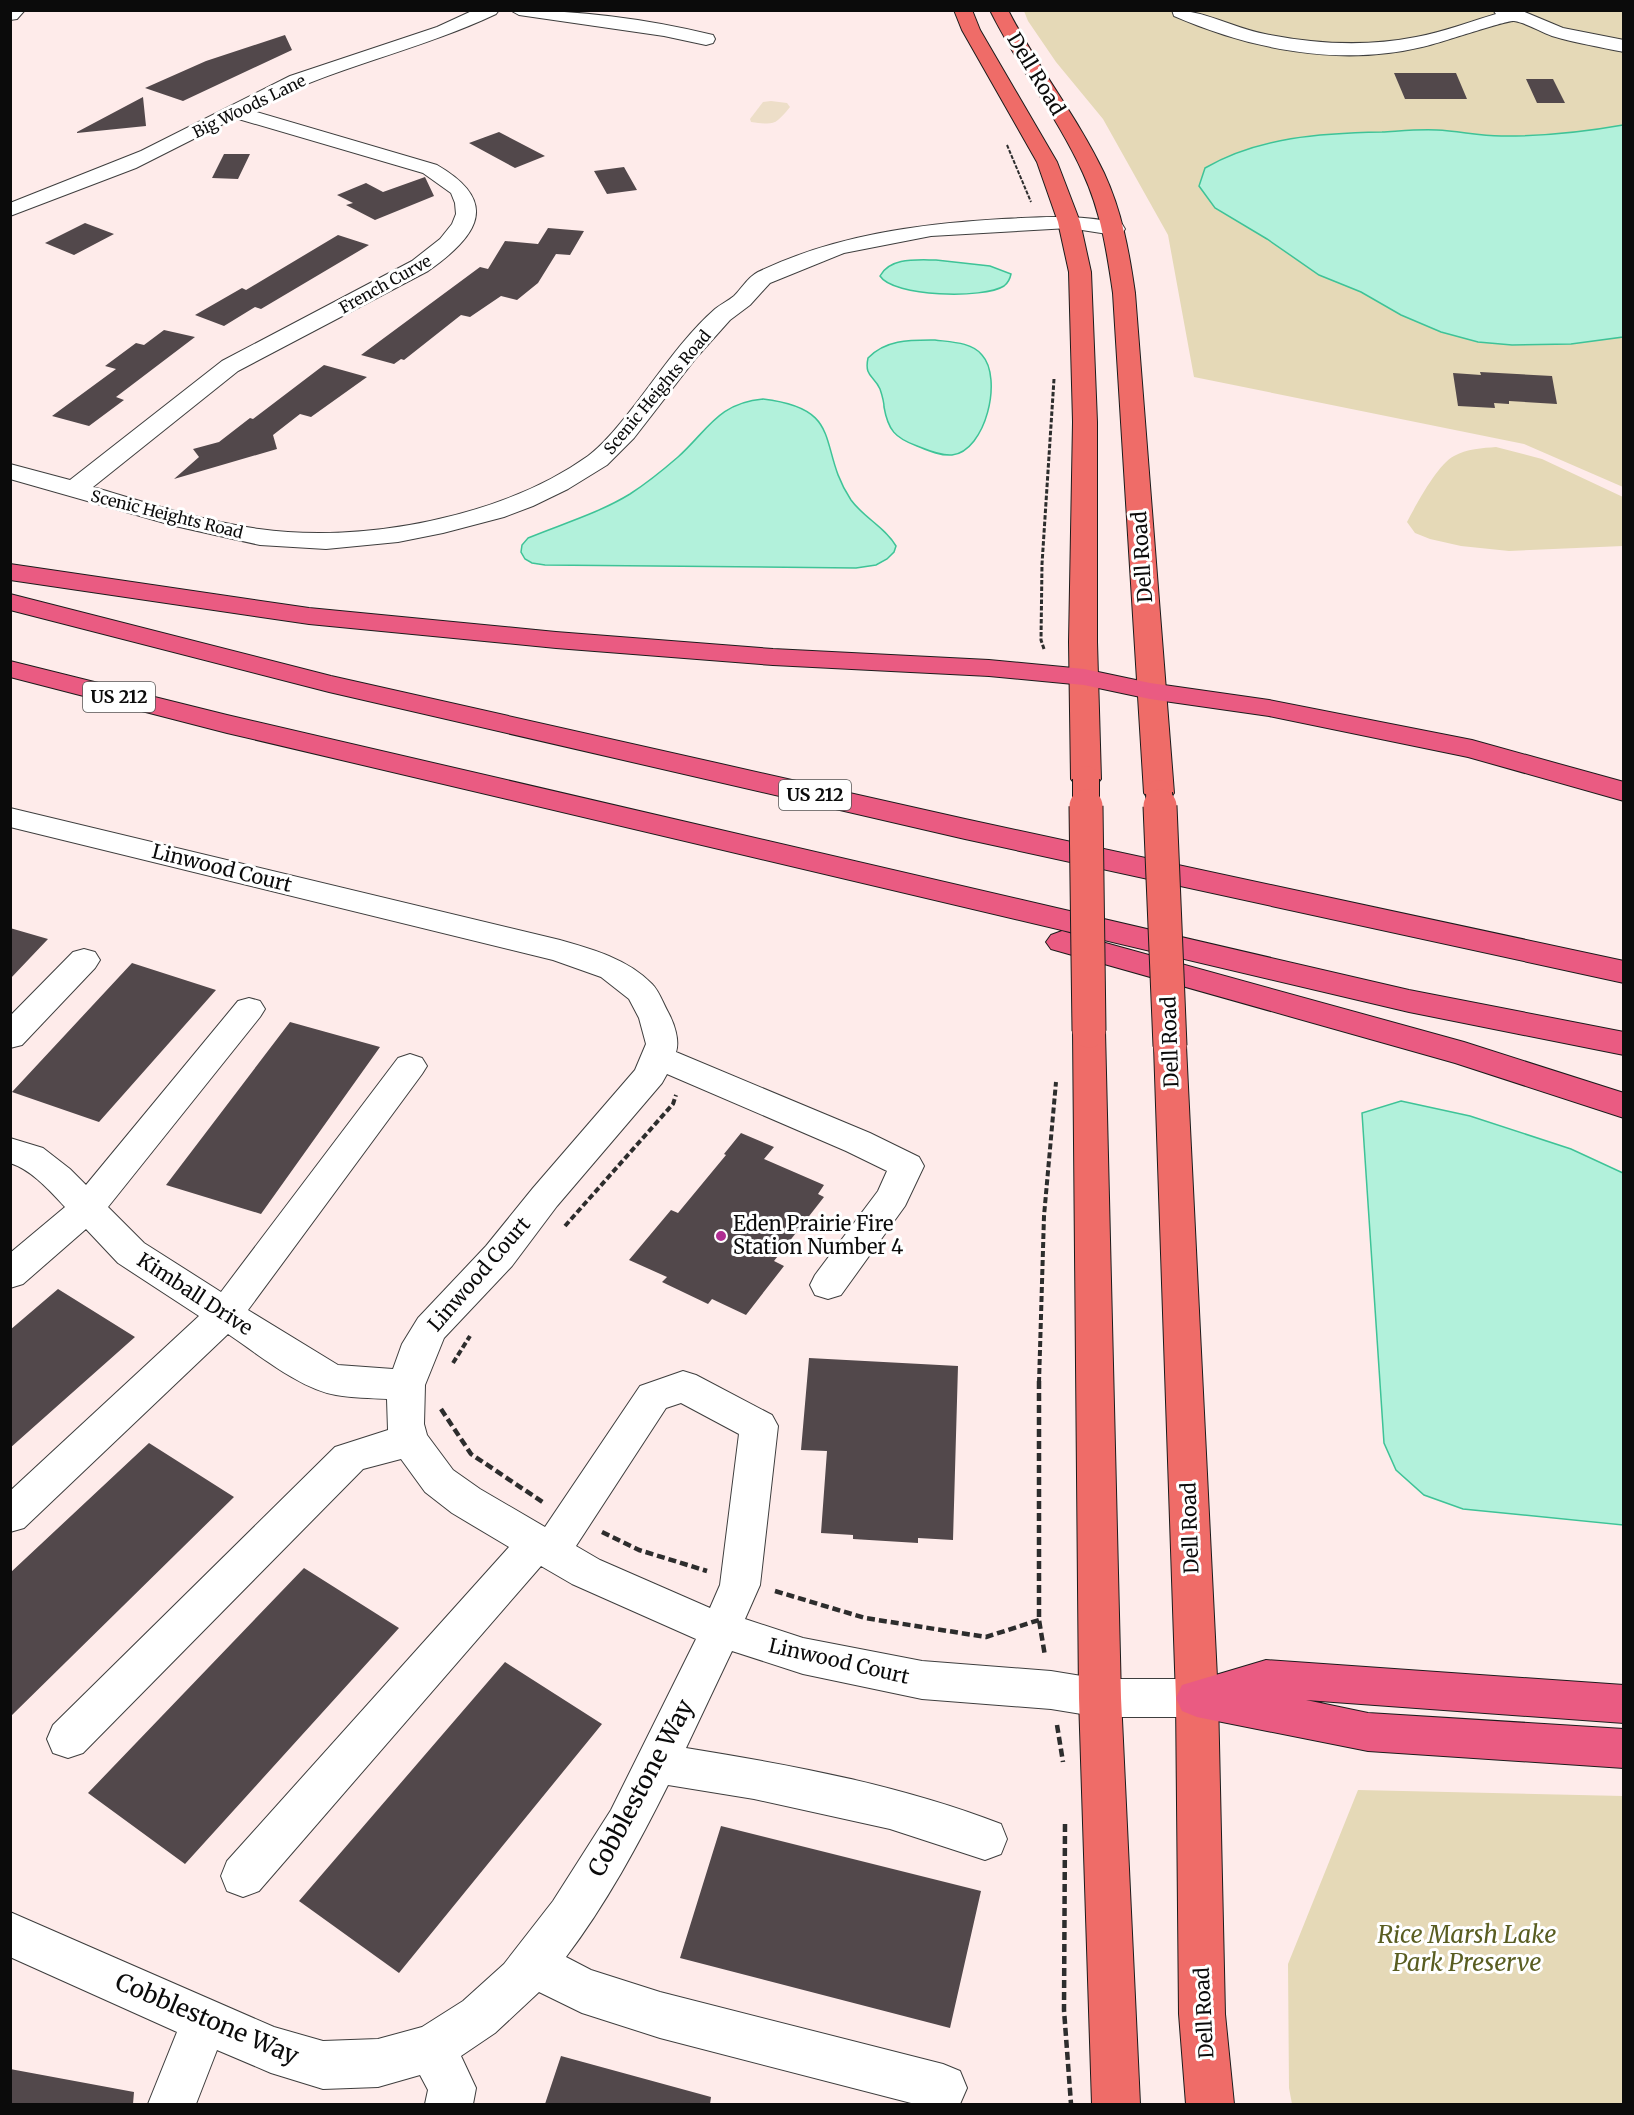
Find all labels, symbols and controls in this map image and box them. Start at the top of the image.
street label: Dell Road [1002,28,1071,119]
street label: Big Woods Lane [189,70,309,142]
street label: French Curve [335,250,435,318]
street label: Scenic Heights Road [599,326,715,458]
street label: Scenic Heights Road [89,485,245,543]
street label: Dell Road [1126,510,1157,604]
road number: US 212 [83,682,155,712]
road number: US 212 [779,780,851,810]
street label: Linwood Court [150,838,295,897]
street label: Dell Road [1155,996,1184,1088]
street label: Linwood Court [422,1211,535,1336]
place label: Eden Prairie Fire Station Number 4 [733,1211,903,1259]
marker: Eden Prairie Fire Station Number 4 [714,1229,728,1243]
street label: Kimball Drive [133,1247,258,1340]
street label: Dell Road [1175,1482,1204,1574]
street label: Linwood Court [766,1632,912,1689]
street label: Cobblestone Way [581,1694,700,1882]
park label: Rice Marsh Lake Park Preserve [1377,1919,1557,1978]
street label: Cobblestone Way [111,1966,304,2071]
street label: Dell Road [1189,1967,1218,2059]

